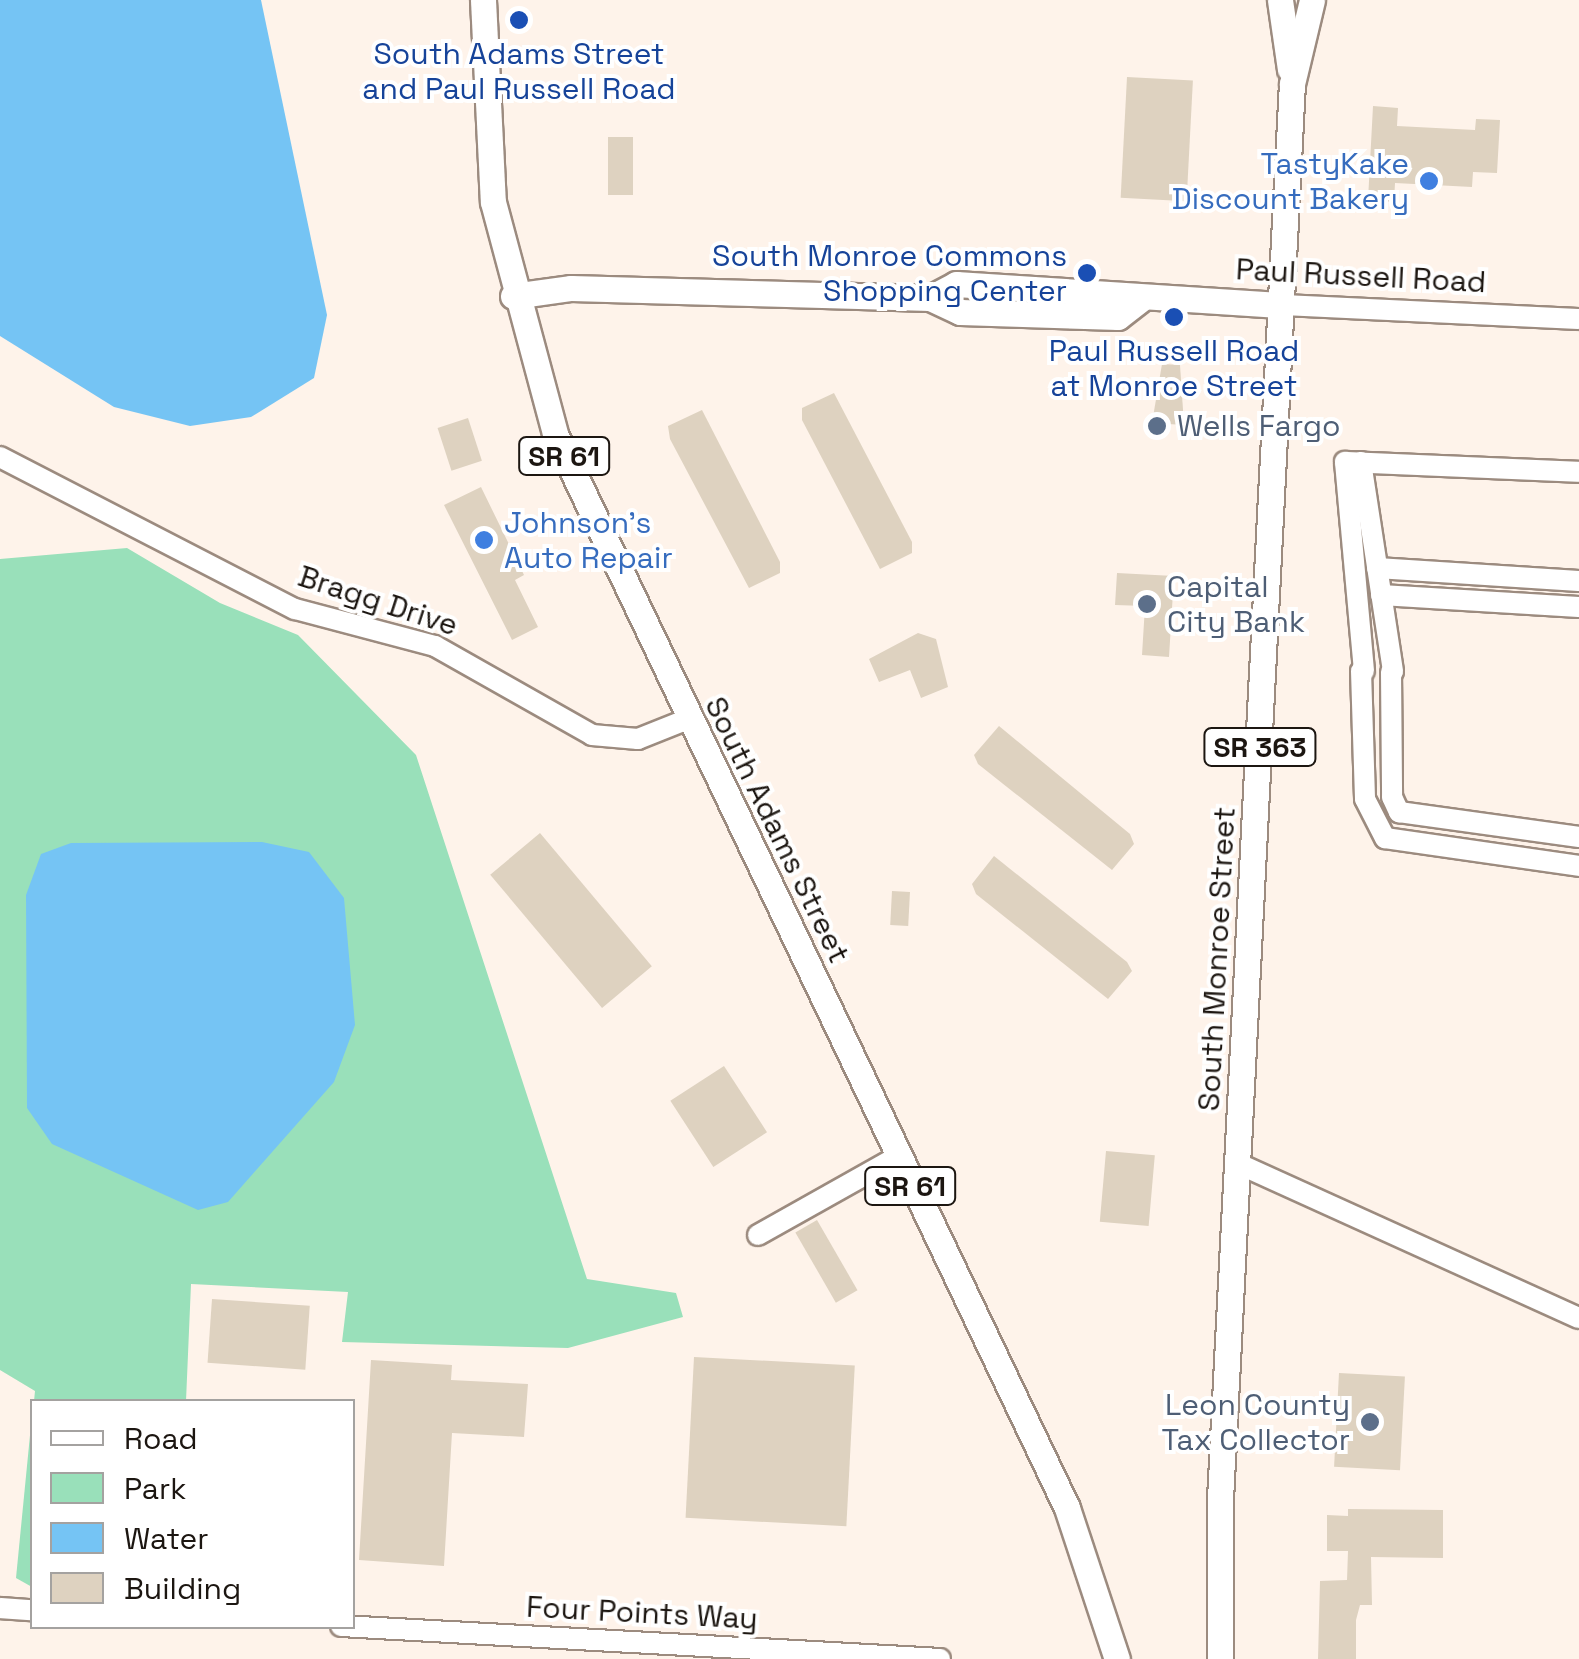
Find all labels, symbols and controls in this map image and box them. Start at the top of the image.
marker: South Adams Street and Paul Russell Road [508,9,530,31]
place label: South Adams Street and Paul Russell Road [362,36,676,106]
place label: TastyKake Discount Bakery [1172,146,1409,216]
marker: TastyKake Discount Bakery [1418,170,1440,192]
place label: South Monroe Commons Shopping Center [712,238,1067,308]
street label: Paul Russell Road [1235,251,1487,301]
marker: South Monroe Commons Shopping Center [1076,262,1098,284]
marker: Paul Russell Road at Monroe Street [1163,306,1185,328]
place label: Paul Russell Road at Monroe Street [1049,333,1299,404]
place label: Wells Fargo [1177,408,1341,444]
marker: Wells Fargo [1146,415,1168,437]
road number: SR 61 [516,433,612,479]
place label: Johnson's Auto Repair [504,505,673,576]
marker: Johnson's Auto Repair [473,529,495,551]
street label: Bragg Drive [294,558,462,644]
place label: Capital City Bank [1167,569,1305,640]
marker: Capital City Bank [1136,593,1158,615]
street label: South Adams Street [697,691,857,969]
road number: SR 363 [1202,724,1318,770]
street label: South Monroe Street [1191,806,1243,1112]
road number: SR 61 [862,1163,958,1209]
place label: Leon County Tax Collector [1162,1387,1350,1458]
legend [30,1399,355,1629]
marker: Leon County Tax Collector [1359,1411,1381,1433]
text: Road [124,1419,198,1458]
text: Park [124,1469,186,1508]
text: Water [124,1519,209,1558]
text: Building [124,1569,241,1608]
street label: Four Points Way [525,1589,759,1637]

